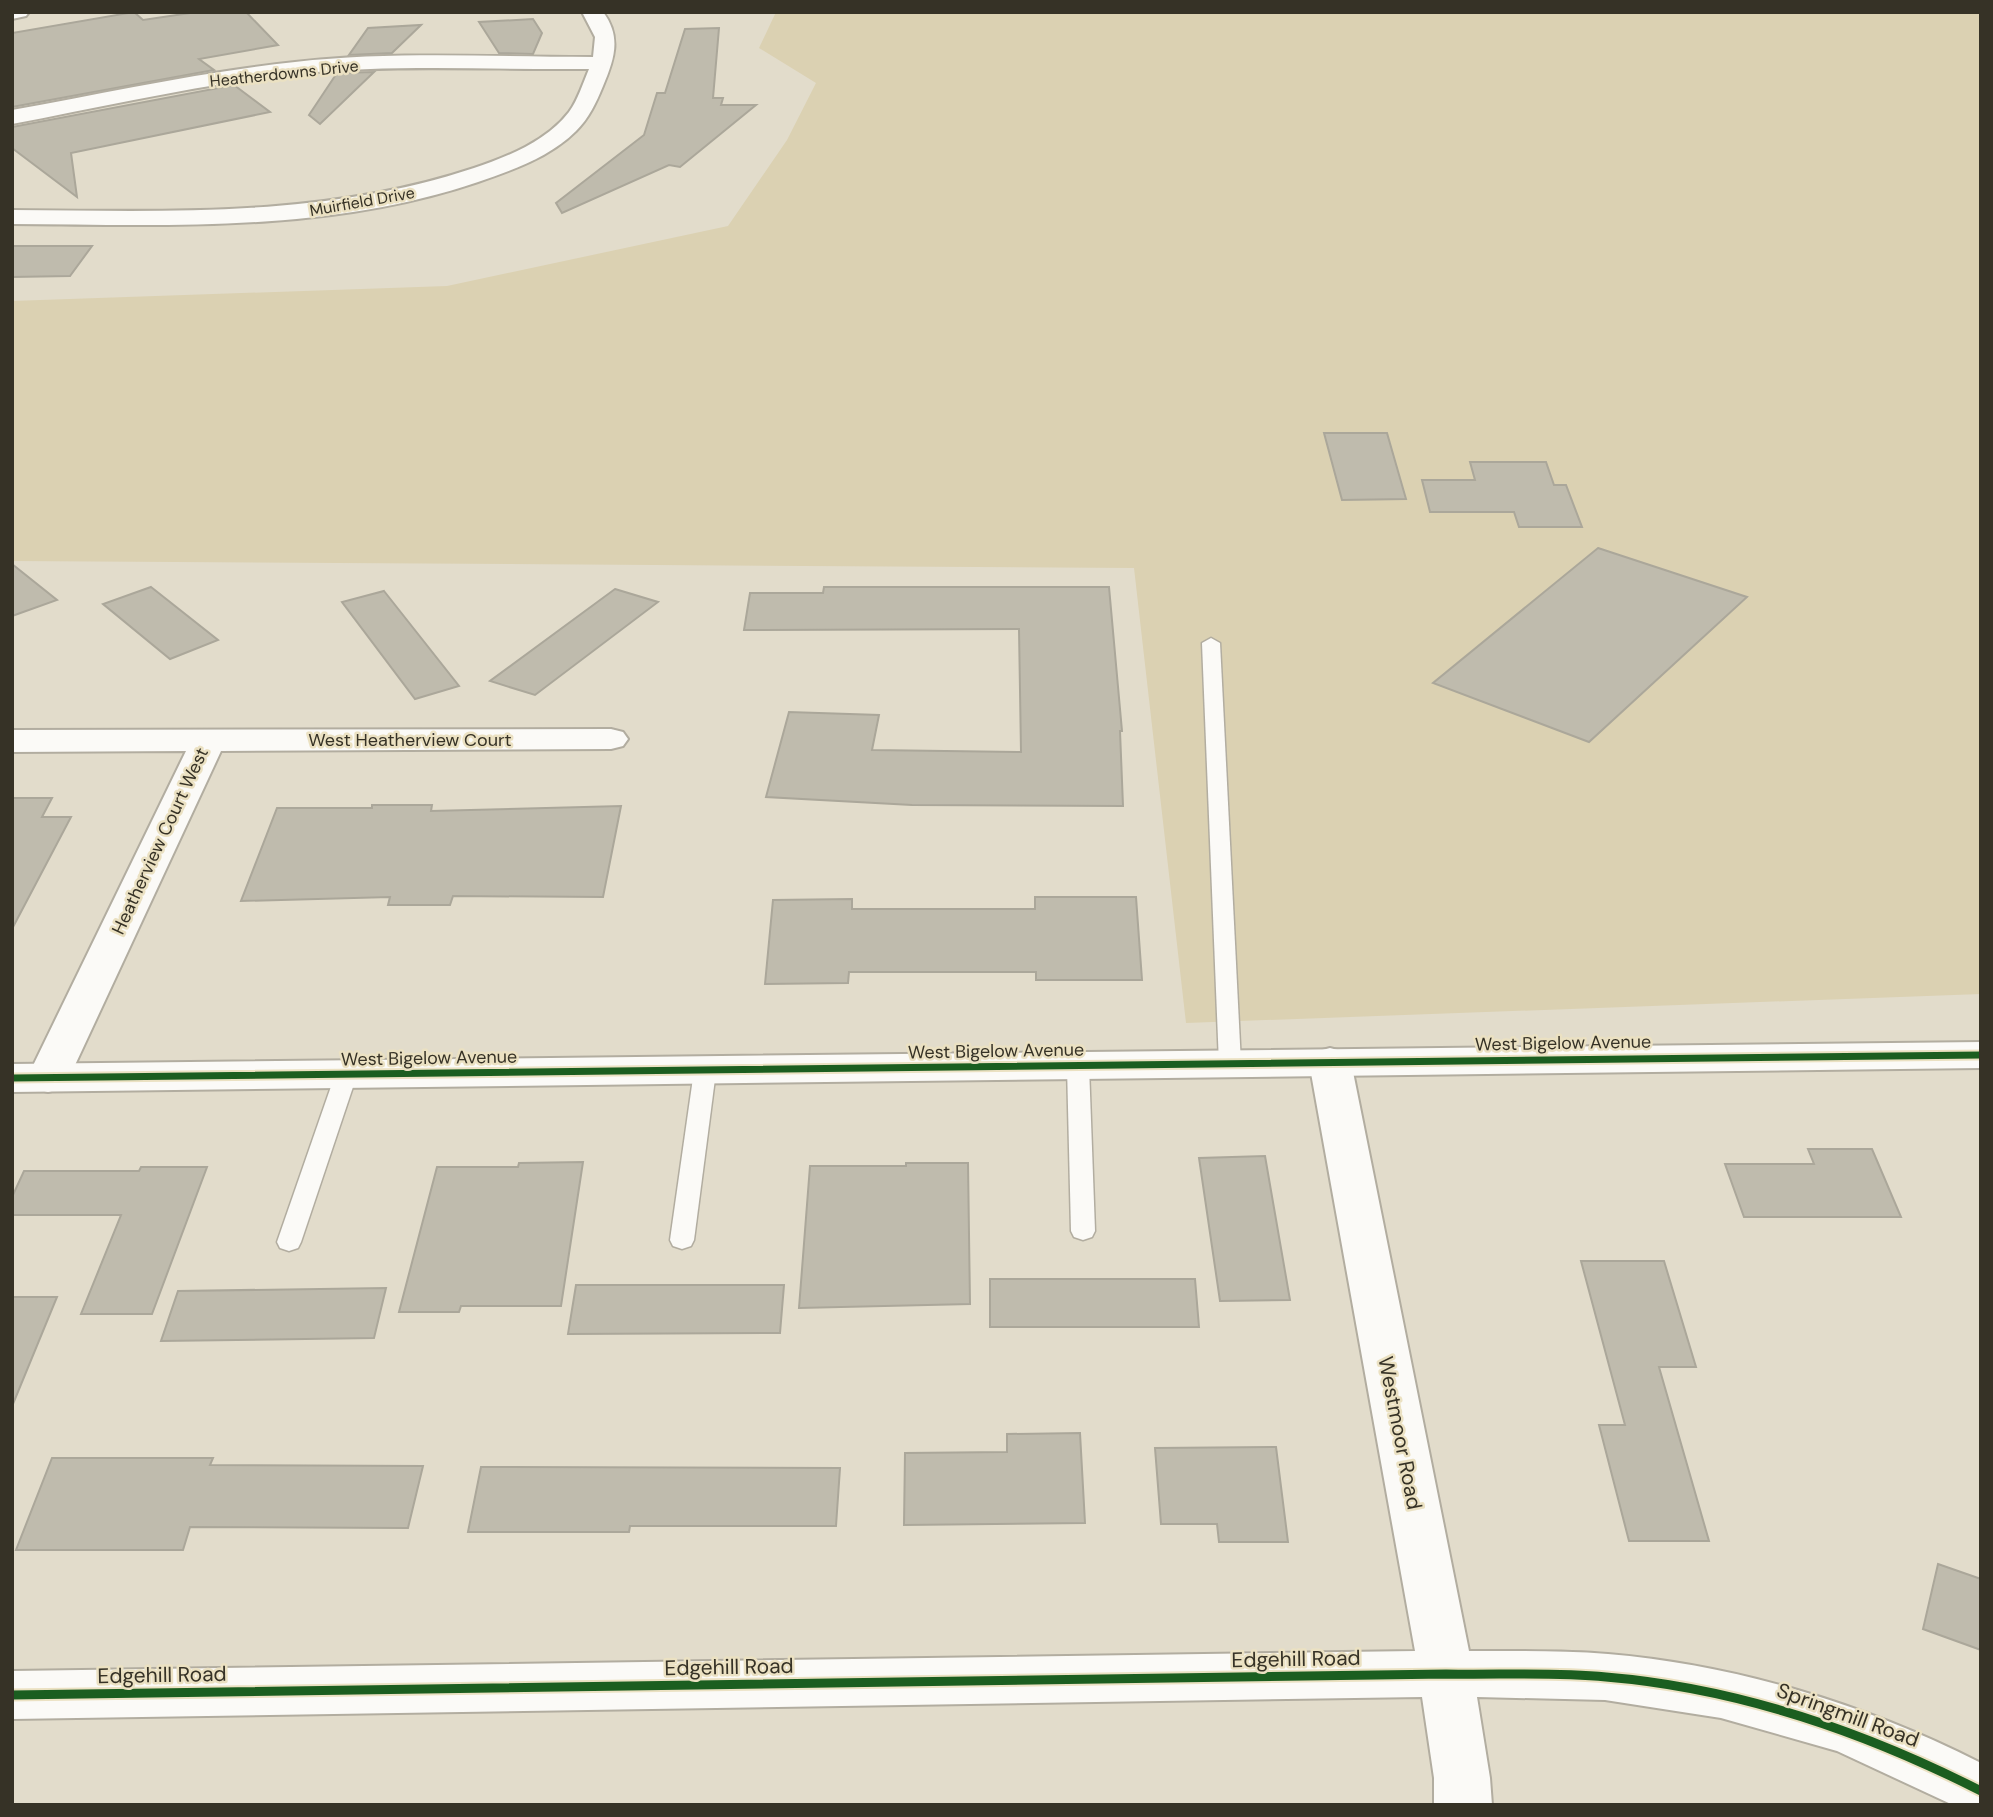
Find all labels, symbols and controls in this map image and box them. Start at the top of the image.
street label: Heatherdowns Drive [209,55,359,92]
street label: Muirfield Drive [308,182,416,221]
street label: West Heatherview Court [308,728,512,752]
street label: Heatherview Court West [106,744,214,938]
street label: West Bigelow Avenue [1475,1029,1651,1057]
street label: West Bigelow Avenue [908,1037,1084,1065]
street label: West Bigelow Avenue [341,1044,517,1072]
street label: Westmoor Road [1371,1354,1429,1512]
street label: Edgehill Road [1231,1644,1361,1674]
street label: Edgehill Road [664,1652,794,1682]
street label: Edgehill Road [97,1660,227,1690]
street label: Springmill Road [1773,1676,1923,1754]

